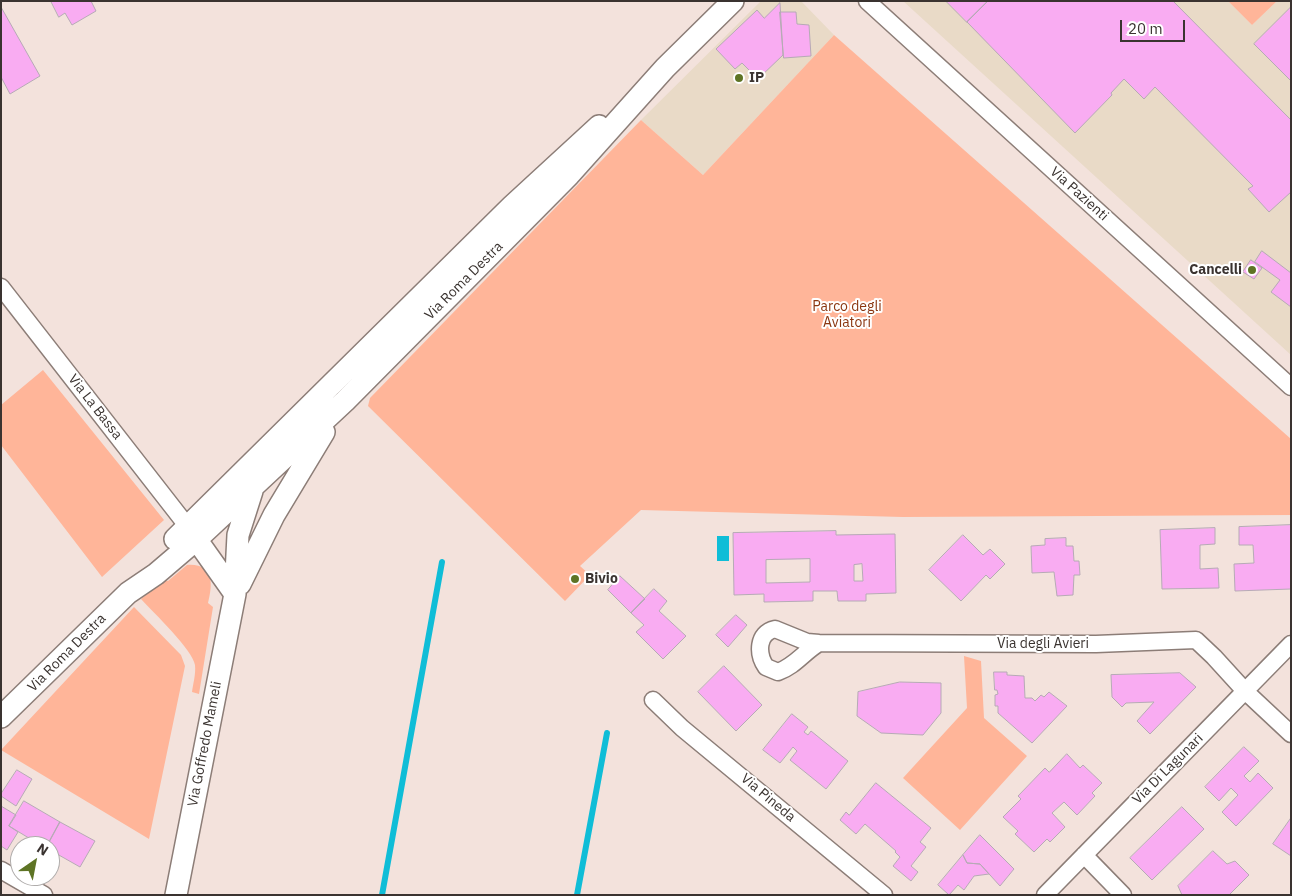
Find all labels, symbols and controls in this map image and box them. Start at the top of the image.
scale bar [1122,10,1187,42]
text: 20 m [1128,19,1163,38]
place label: IP [749,70,764,86]
marker: IP [733,72,745,84]
street label: Via Pazienti [1046,163,1112,225]
street label: Via Roma Destra [421,238,507,324]
place label: Cancelli [1189,262,1242,278]
marker: Cancelli [1246,264,1258,276]
park label: Parco degli Aviatori [812,299,882,332]
street label: Via La Bassa [64,371,126,443]
place label: Bivio [585,571,618,587]
marker: Bivio [569,573,581,585]
street label: Via Roma Destra [24,610,110,696]
street label: Via degli Avieri [997,636,1089,652]
street label: Via Goffredo Mameli [185,680,225,808]
street label: Via Di Lagunari [1129,730,1207,808]
street label: Via Pineda [737,770,799,826]
north arrow [10,836,60,886]
text: N [33,839,52,860]

